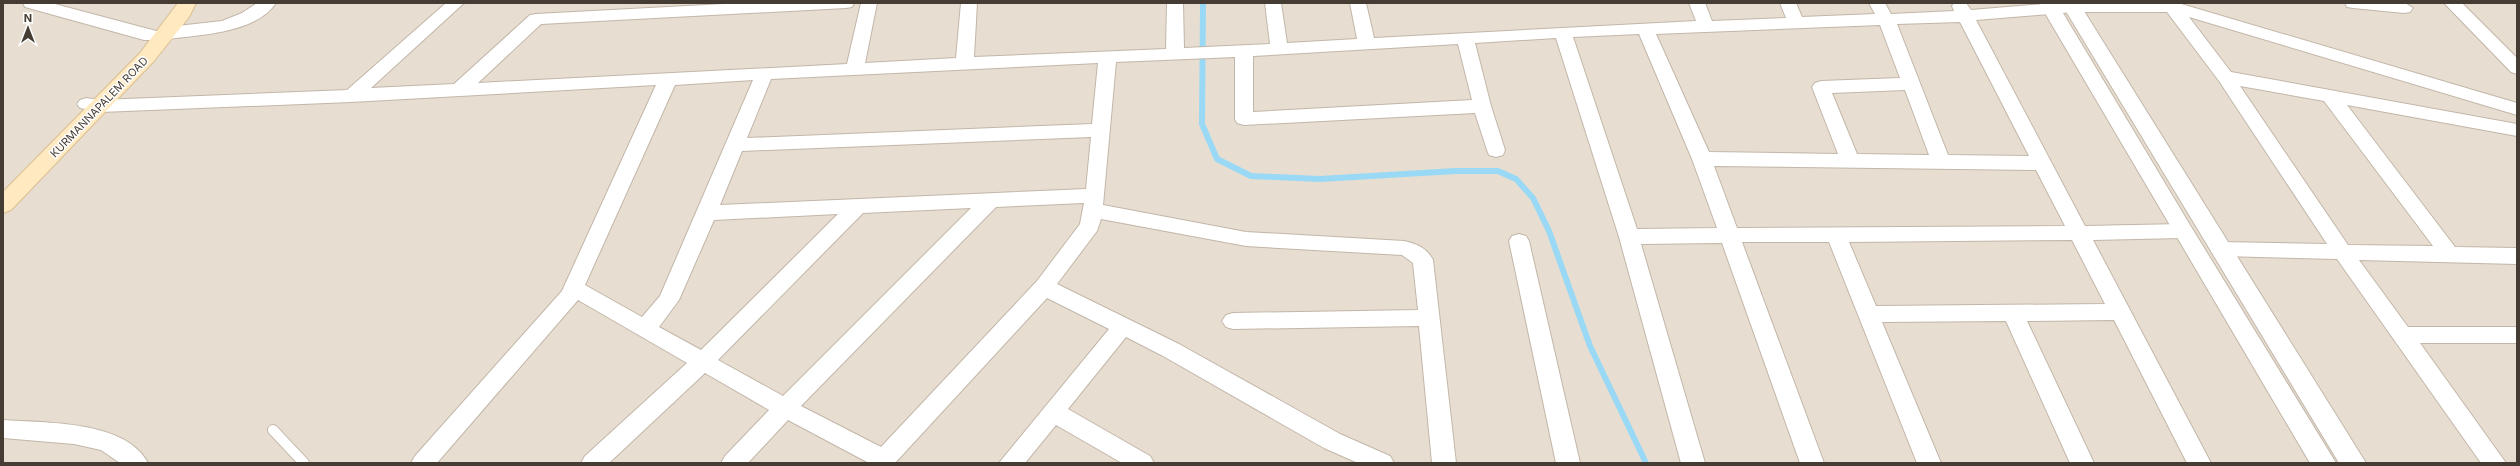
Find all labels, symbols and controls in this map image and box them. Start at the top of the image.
north arrow [8,8,48,48]
text: N [24,11,32,25]
street label: KURMANNAPALEM ROAD [47,54,151,160]

